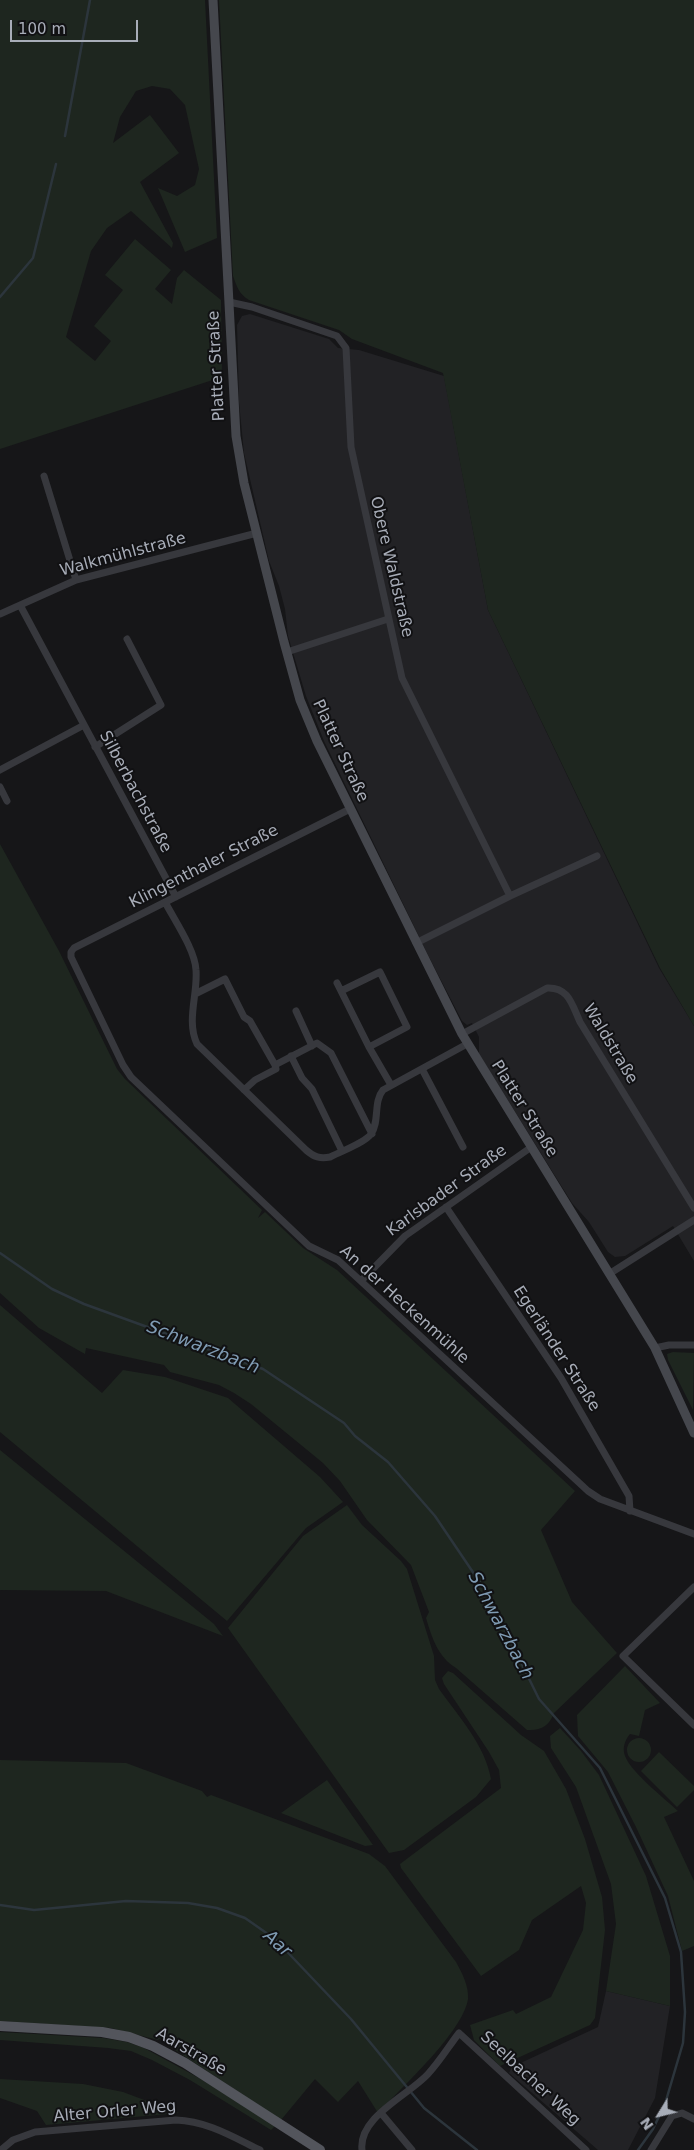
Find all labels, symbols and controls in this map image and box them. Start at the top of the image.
scale bar [12,10,140,42]
text: 100 m [18,20,66,38]
street label: Platter Straße [205,310,229,422]
street label: Obere Waldstraße [365,495,417,639]
street label: Walkmühlstraße [58,529,188,581]
street label: Platter Straße [308,697,372,805]
street label: Silberbachstraße [95,728,175,856]
street label: Klingenthaler Straße [126,821,282,913]
street label: Waldstraße [579,1000,641,1088]
street label: Platter Straße [487,1057,561,1161]
street label: Karlsbader Straße [383,1141,511,1241]
street label: An der Heckenmühle [335,1242,473,1368]
street label: Egerländer Straße [508,1283,604,1415]
water label: Schwarzbach [144,1317,262,1379]
water label: Schwarzbach [463,1568,537,1684]
water label: Aar [258,1926,296,1962]
street label: Aarstraße [152,2024,230,2080]
street label: Seelbacher Weg [476,2028,584,2130]
north arrow [634,2090,684,2140]
street label: Alter Orler Weg [53,2097,177,2127]
text: N [637,2114,657,2133]

